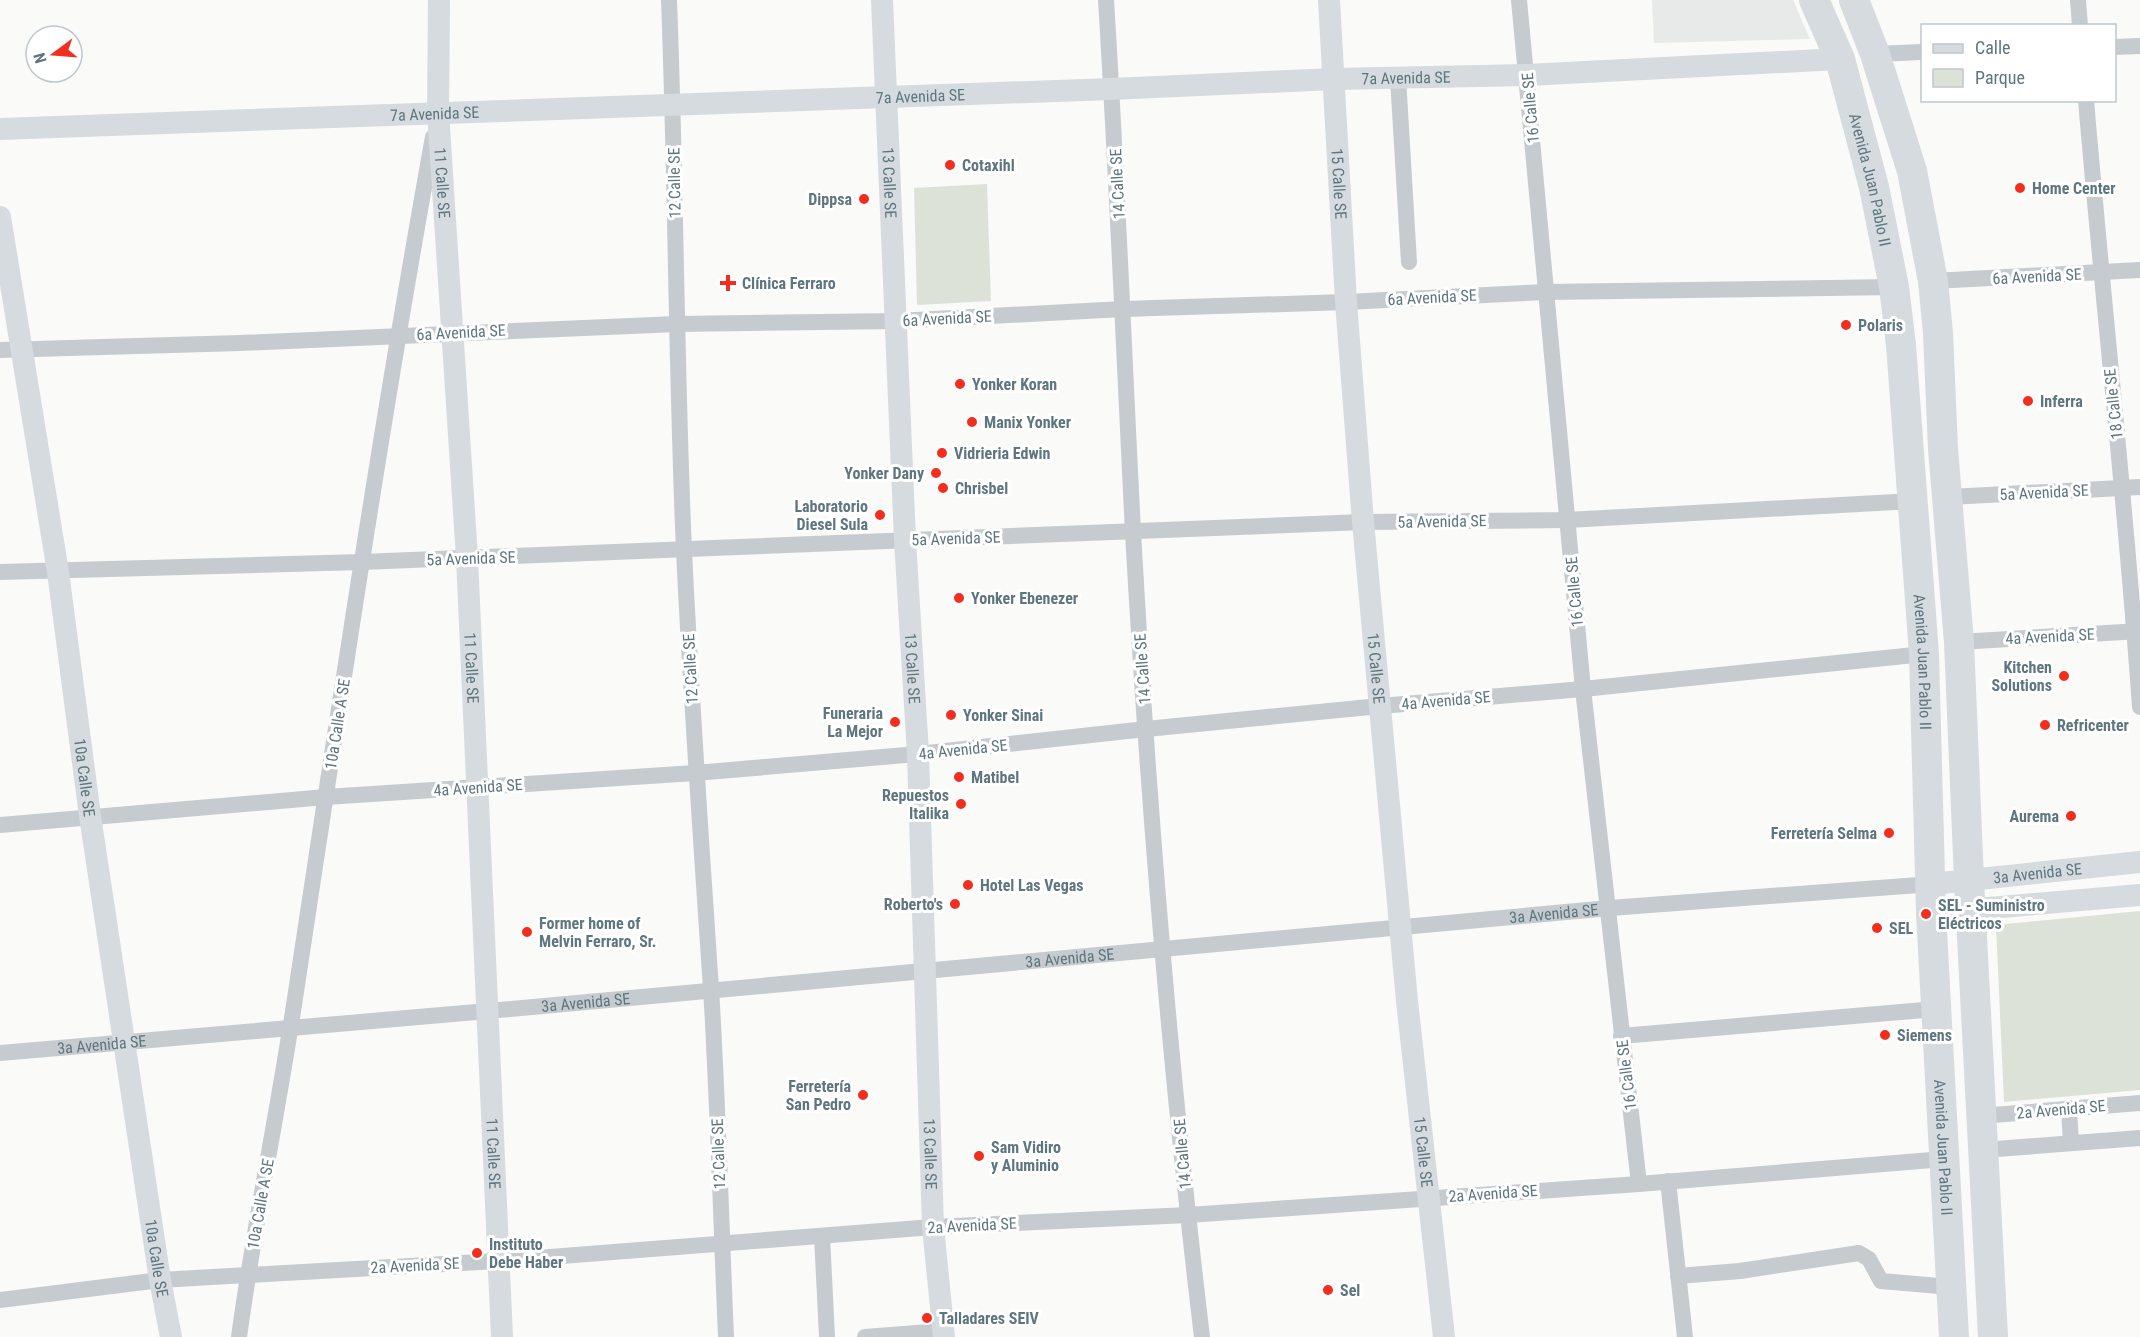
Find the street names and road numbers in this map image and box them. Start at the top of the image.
street label: 7a Avenida SE [1361,68,1451,88]
street label: 16 Calle SE [1518,72,1543,144]
street label: 7a Avenida SE [875,85,965,107]
street label: 7a Avenida SE [390,103,480,125]
street label: Avenida Juan Pablo II [1845,111,1895,248]
street label: 11 Calle SE [430,147,454,219]
street label: 12 Calle SE [664,147,685,219]
street label: 13 Calle SE [878,147,900,219]
street label: 14 Calle SE [1106,148,1129,220]
street label: 15 Calle SE [1327,148,1350,220]
street label: 6a Avenida SE [1992,265,2082,288]
street label: 6a Avenida SE [1387,286,1477,309]
street label: 6a Avenida SE [902,307,992,330]
street label: 6a Avenida SE [416,321,506,344]
street label: 18 Calle SE [2100,368,2127,440]
street label: 5a Avenida SE [1999,481,2089,504]
street label: 5a Avenida SE [1397,511,1487,532]
street label: 5a Avenida SE [911,527,1001,550]
street label: 5a Avenida SE [426,547,516,570]
street label: 16 Calle SE [1562,556,1587,628]
street label: Avenida Juan Pablo II [1910,593,1935,730]
street label: 4a Avenida SE [2005,625,2095,648]
street label: 11 Calle SE [460,632,483,704]
street label: 13 Calle SE [901,632,924,704]
street label: 15 Calle SE [1363,632,1389,705]
street label: 12 Calle SE [679,633,702,705]
street label: 14 Calle SE [1131,633,1154,705]
street label: 10a Calle A SE [321,677,354,771]
street label: 4a Avenida SE [1401,687,1491,714]
street label: 4a Avenida SE [918,735,1008,764]
street label: 10a Calle SE [70,737,99,818]
street label: 4a Avenida SE [433,775,523,800]
street label: 3a Avenida SE [1992,859,2083,887]
street label: 3a Avenida SE [1508,900,1599,927]
street label: 3a Avenida SE [1024,945,1115,972]
street label: 3a Avenida SE [541,989,631,1016]
street label: 3a Avenida SE [56,1031,147,1058]
street label: 16 Calle SE [1613,1039,1640,1111]
street label: Avenida Juan Pablo II [1930,1079,1956,1216]
street label: 2a Avenida SE [2016,1096,2106,1123]
street label: 15 Calle SE [1410,1116,1436,1188]
street label: 11 Calle SE [482,1118,504,1189]
street label: 12 Calle SE [708,1118,729,1190]
street label: 13 Calle SE [920,1118,941,1190]
street label: 14 Calle SE [1170,1118,1195,1190]
street label: 10a Calle A SE [243,1157,278,1251]
street label: 2a Avenida SE [1448,1181,1538,1206]
street label: 2a Avenida SE [927,1214,1017,1237]
street label: 10a Calle SE [141,1218,172,1299]
street label: 2a Avenida SE [370,1254,460,1277]

